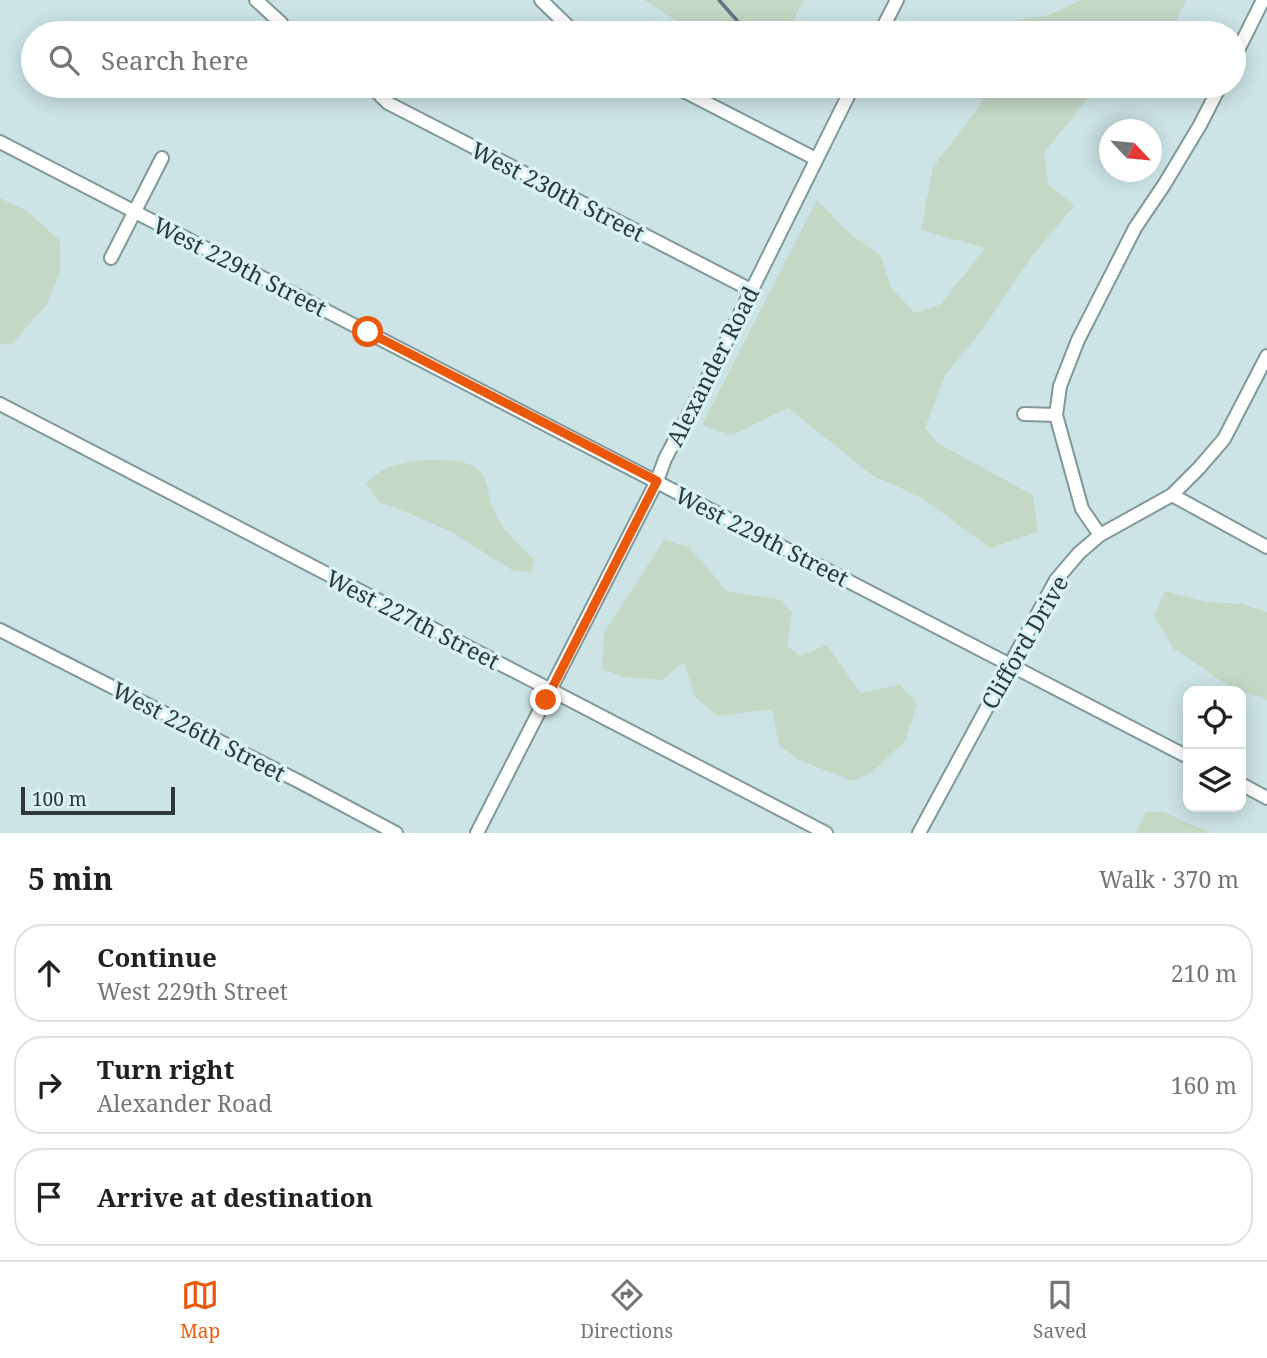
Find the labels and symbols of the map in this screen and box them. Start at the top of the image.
north arrow [1099,119,1162,182]
street label: West 230th Street [466,133,650,249]
street label: West 229th Street [148,208,332,324]
street label: Alexander Road [658,281,766,451]
route start [352,316,383,347]
street label: West 229th Street [670,478,854,594]
street label: West 227th Street [321,561,505,677]
street label: Clifford Drive [973,569,1075,715]
street label: West 226th Street [107,673,291,789]
route end [530,684,561,715]
scale bar [21,784,175,816]

